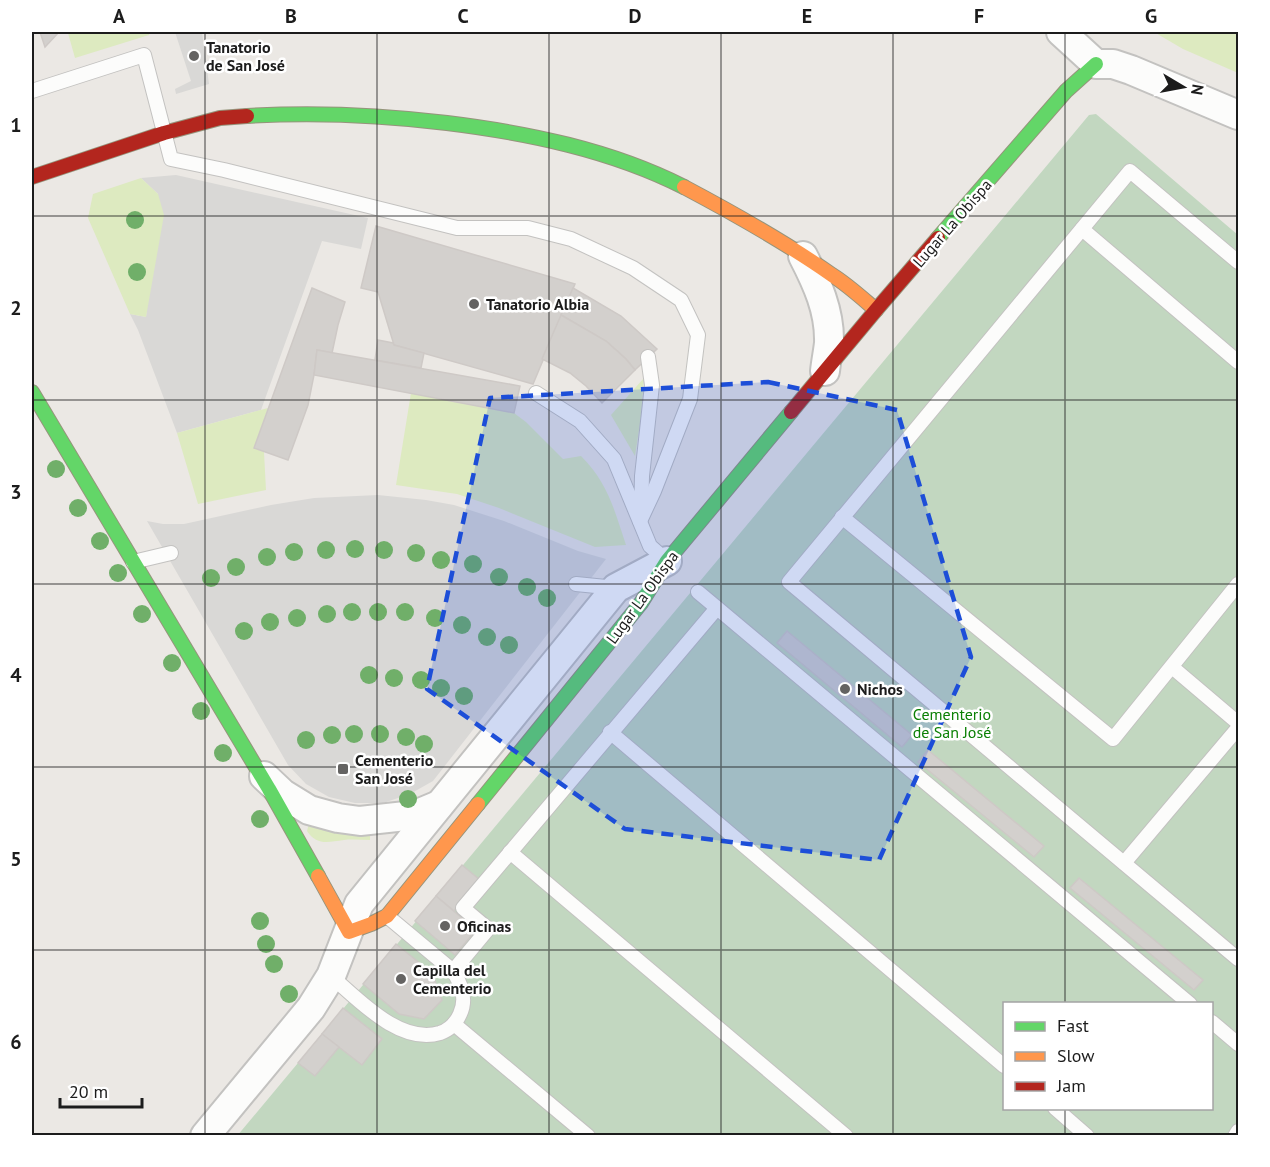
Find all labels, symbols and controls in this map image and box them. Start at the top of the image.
text: A [113,3,126,29]
text: B [285,3,297,29]
text: C [457,3,469,29]
text: D [629,3,642,29]
text: E [802,3,812,29]
text: F [974,3,984,29]
text: G [1145,3,1157,29]
place label: Tanatorio de San José [206,37,285,75]
marker: Tanatorio de San José [187,49,201,63]
north arrow [1153,57,1213,117]
text: N [1187,83,1209,97]
text: 1 [10,112,22,138]
street label: Lugar La Obispa [908,175,996,271]
place label: Tanatorio Albia [486,294,589,314]
text: 2 [10,295,22,321]
marker: Tanatorio Albia [467,297,481,311]
text: 3 [10,479,22,505]
street label: Lugar La Obispa [602,547,682,647]
text: 4 [10,662,22,688]
place label: Nichos [857,679,903,699]
marker: Nichos [838,682,852,696]
park label: Cementerio de San José [913,704,991,742]
place label: Cementerio San José [355,750,434,788]
marker: Cementerio San José [336,762,350,776]
text: 5 [10,846,22,872]
place label: Oficinas [457,916,511,936]
marker: Oficinas [438,919,452,933]
place label: Capilla del Cementerio [413,960,492,998]
marker: Capilla del Cementerio [394,972,408,986]
legend [1003,1002,1213,1110]
text: Fast [1057,1014,1089,1037]
text: 6 [10,1029,22,1055]
text: Slow [1057,1044,1095,1067]
scale bar [60,1071,142,1109]
text: Jam [1056,1074,1086,1097]
text: 20 m [69,1080,108,1103]

